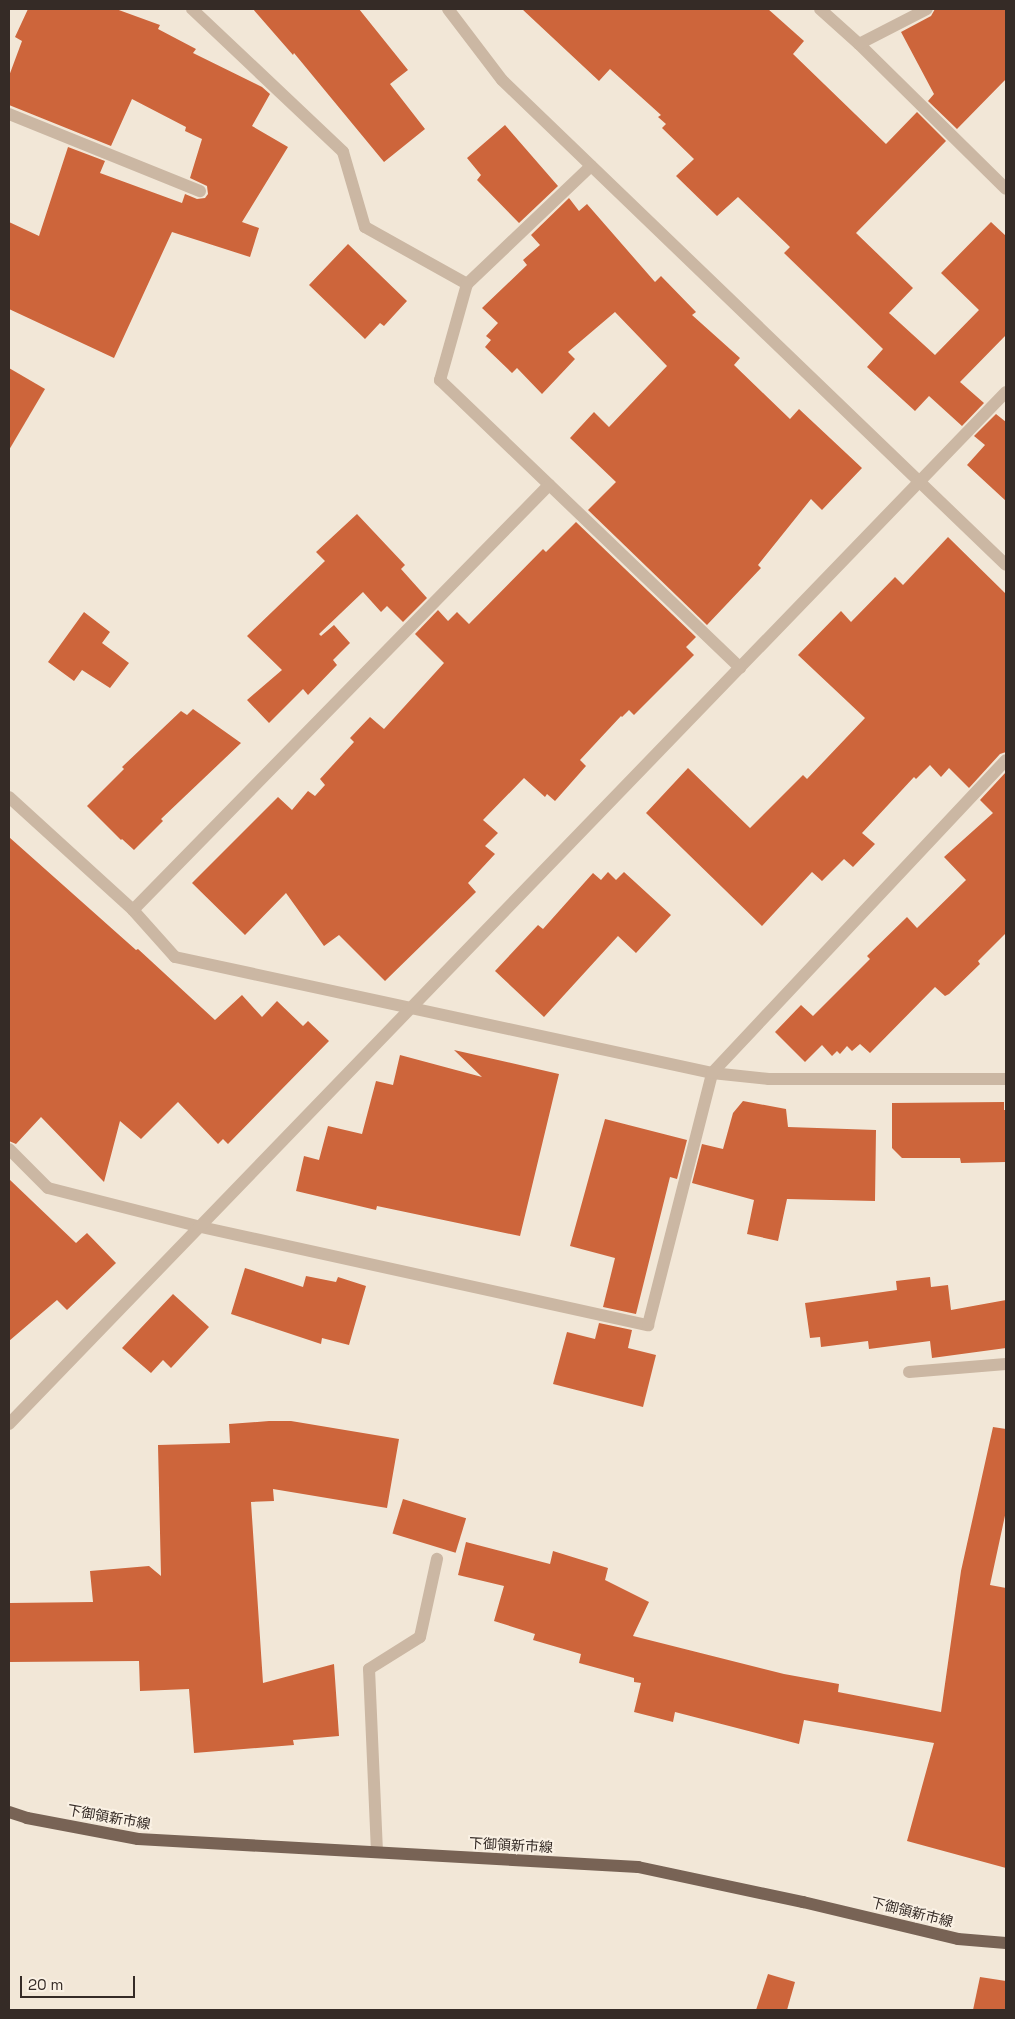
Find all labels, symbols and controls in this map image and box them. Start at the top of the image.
street label: 下御領新市線 [66,1801,152,1833]
street label: 下御領新市線 [469,1834,553,1856]
street label: 下御領新市線 [869,1894,955,1930]
scale bar [22,1966,138,1998]
text: 20 m [28,1975,63,1994]

